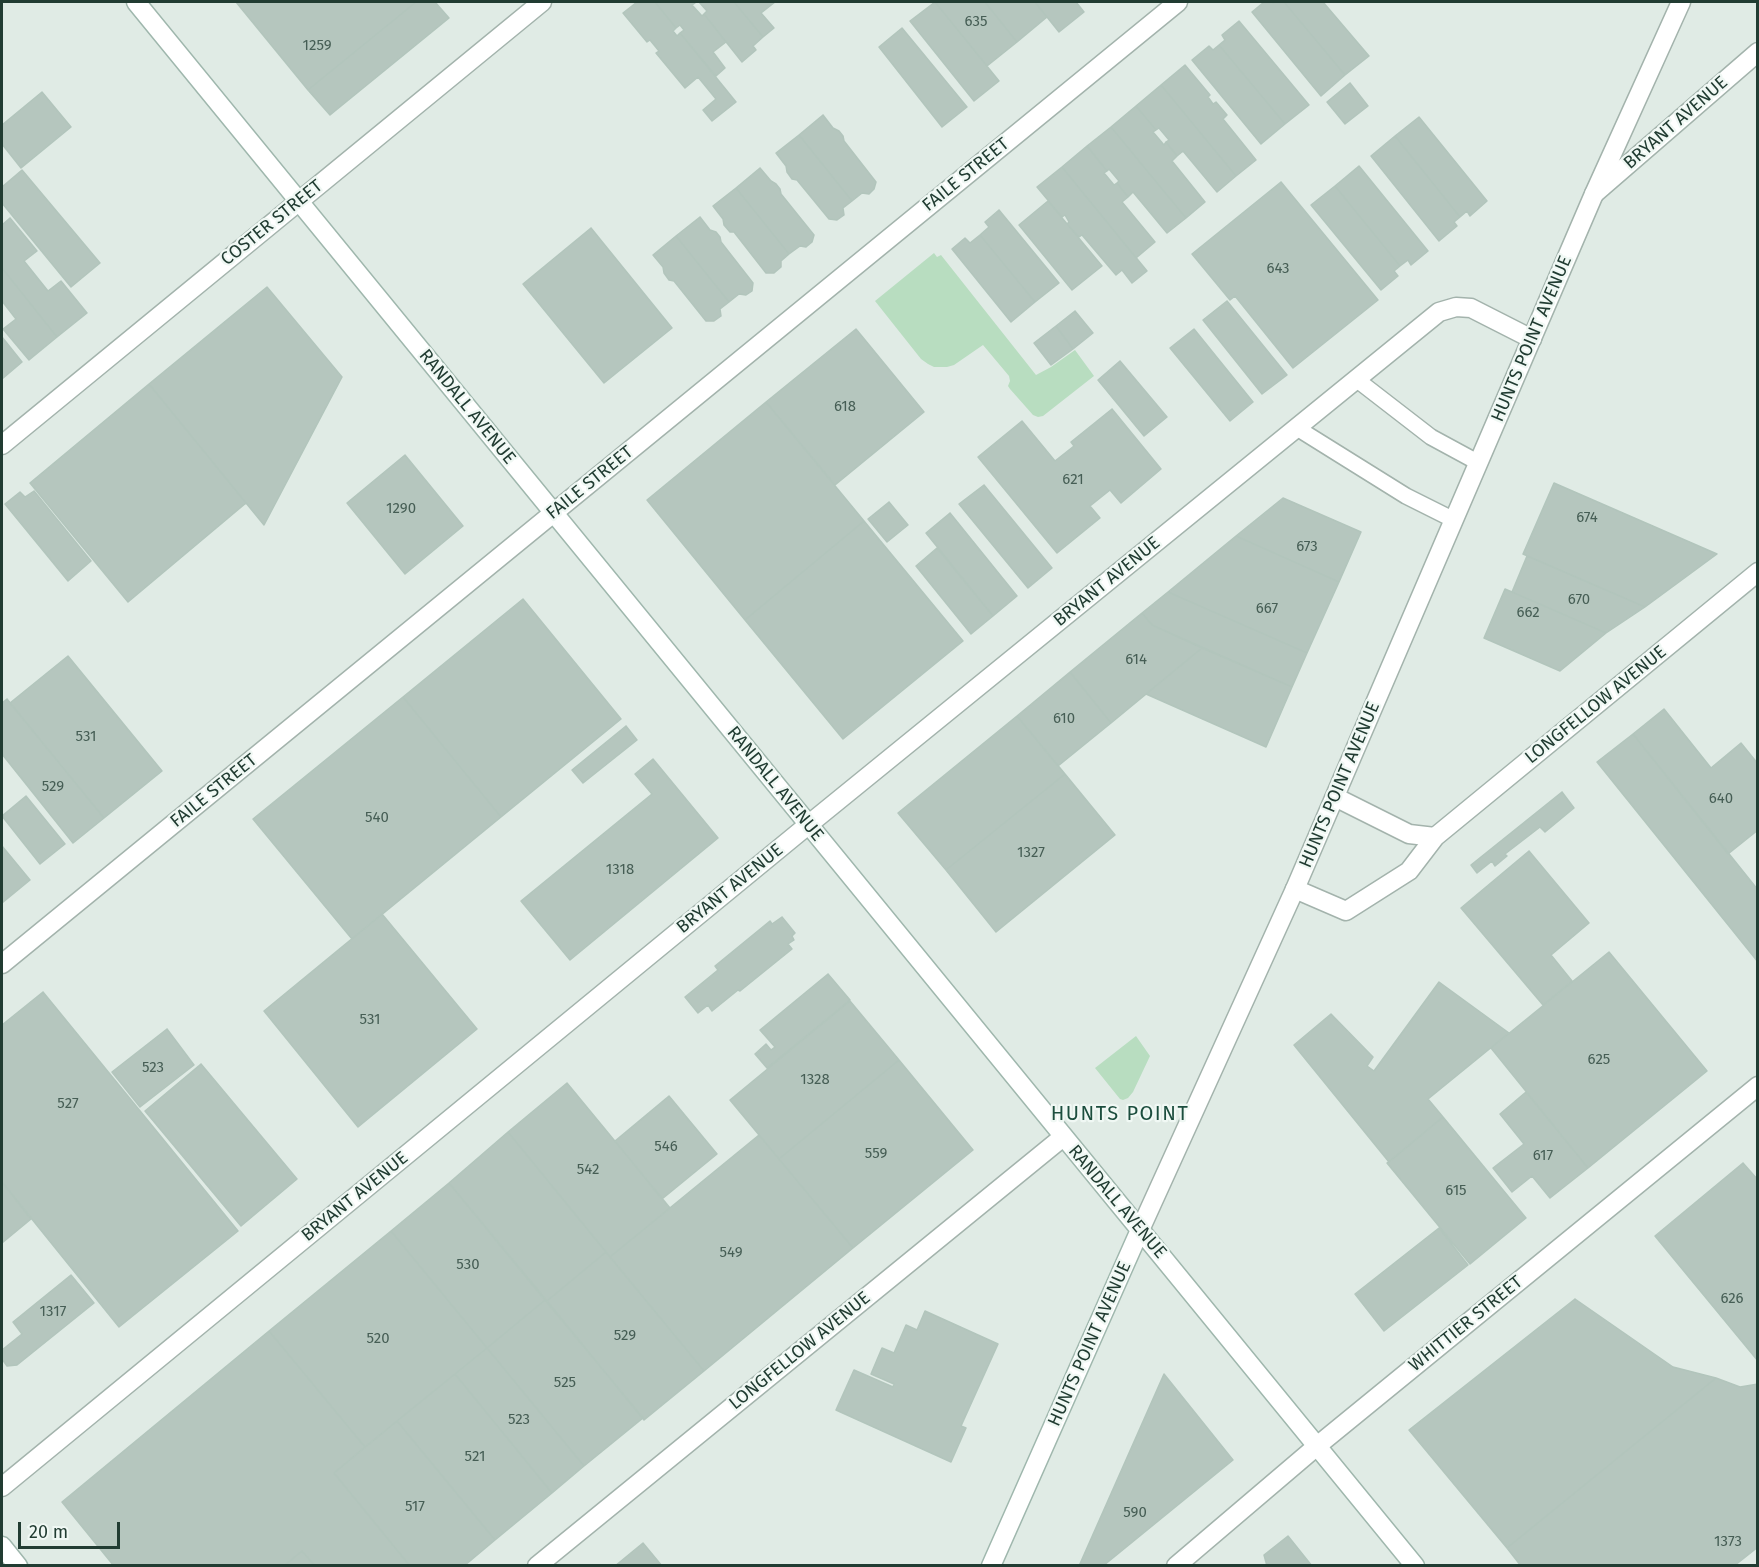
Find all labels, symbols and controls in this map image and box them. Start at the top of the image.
house number: 635 [965,13,987,31]
house number: 1259 [302,37,332,55]
street label: BRYANT AVENUE [1620,72,1732,174]
street label: FAILE STREET [918,134,1014,216]
street label: COSTER STREET [217,175,327,271]
street label: HUNTS POINT AVENUE [1487,253,1577,425]
house number: 643 [1266,260,1290,278]
street label: RANDALL AVENUE [414,345,520,469]
house number: 618 [834,398,856,416]
street label: FAILE STREET [542,442,638,524]
house number: 621 [1062,471,1084,489]
house number: 1290 [386,500,416,518]
house number: 674 [1576,509,1598,527]
street label: BRYANT AVENUE [1049,533,1165,631]
house number: 673 [1296,538,1318,556]
house number: 670 [1568,591,1590,609]
house number: 667 [1256,600,1278,618]
house number: 662 [1516,604,1540,622]
street label: LONGFELLOW AVENUE [1521,641,1671,769]
house number: 614 [1125,651,1147,669]
street label: HUNTS POINT AVENUE [1295,699,1385,871]
house number: 610 [1053,710,1075,728]
street label: RANDALL AVENUE [722,722,828,846]
house number: 531 [75,728,97,746]
street label: FAILE STREET [166,750,262,832]
house number: 529 [42,778,64,796]
house number: 640 [1709,790,1733,808]
house number: 540 [365,809,389,827]
street label: BRYANT AVENUE [672,840,788,938]
house number: 1327 [1017,844,1045,862]
house number: 1318 [606,861,634,879]
house number: 531 [359,1011,381,1029]
house number: 625 [1588,1051,1610,1069]
house number: 523 [142,1059,164,1077]
house number: 1328 [800,1071,830,1089]
house number: 527 [57,1095,79,1113]
district label: HUNTS POINT [1051,1102,1189,1126]
house number: 546 [654,1138,678,1156]
street label: RANDALL AVENUE [1063,1141,1171,1263]
house number: 559 [865,1145,887,1163]
house number: 617 [1533,1147,1553,1165]
street label: BRYANT AVENUE [297,1148,413,1246]
house number: 542 [577,1161,599,1179]
house number: 615 [1445,1182,1467,1200]
house number: 549 [719,1244,743,1262]
house number: 530 [456,1256,480,1274]
street label: HUNTS POINT AVENUE [1044,1258,1136,1430]
street label: WHITTIER STREET [1405,1272,1527,1376]
street label: LONGFELLOW AVENUE [725,1287,875,1415]
house number: 626 [1720,1290,1744,1308]
house number: 1317 [40,1303,66,1321]
house number: 529 [614,1327,636,1345]
house number: 520 [366,1330,390,1348]
house number: 525 [554,1374,576,1392]
house number: 523 [508,1411,530,1429]
house number: 521 [465,1448,485,1466]
house number: 517 [405,1498,425,1516]
house number: 590 [1123,1504,1147,1522]
scale bar [21,1510,123,1548]
text: 20 m [29,1521,68,1543]
house number: 1373 [1714,1533,1742,1551]

